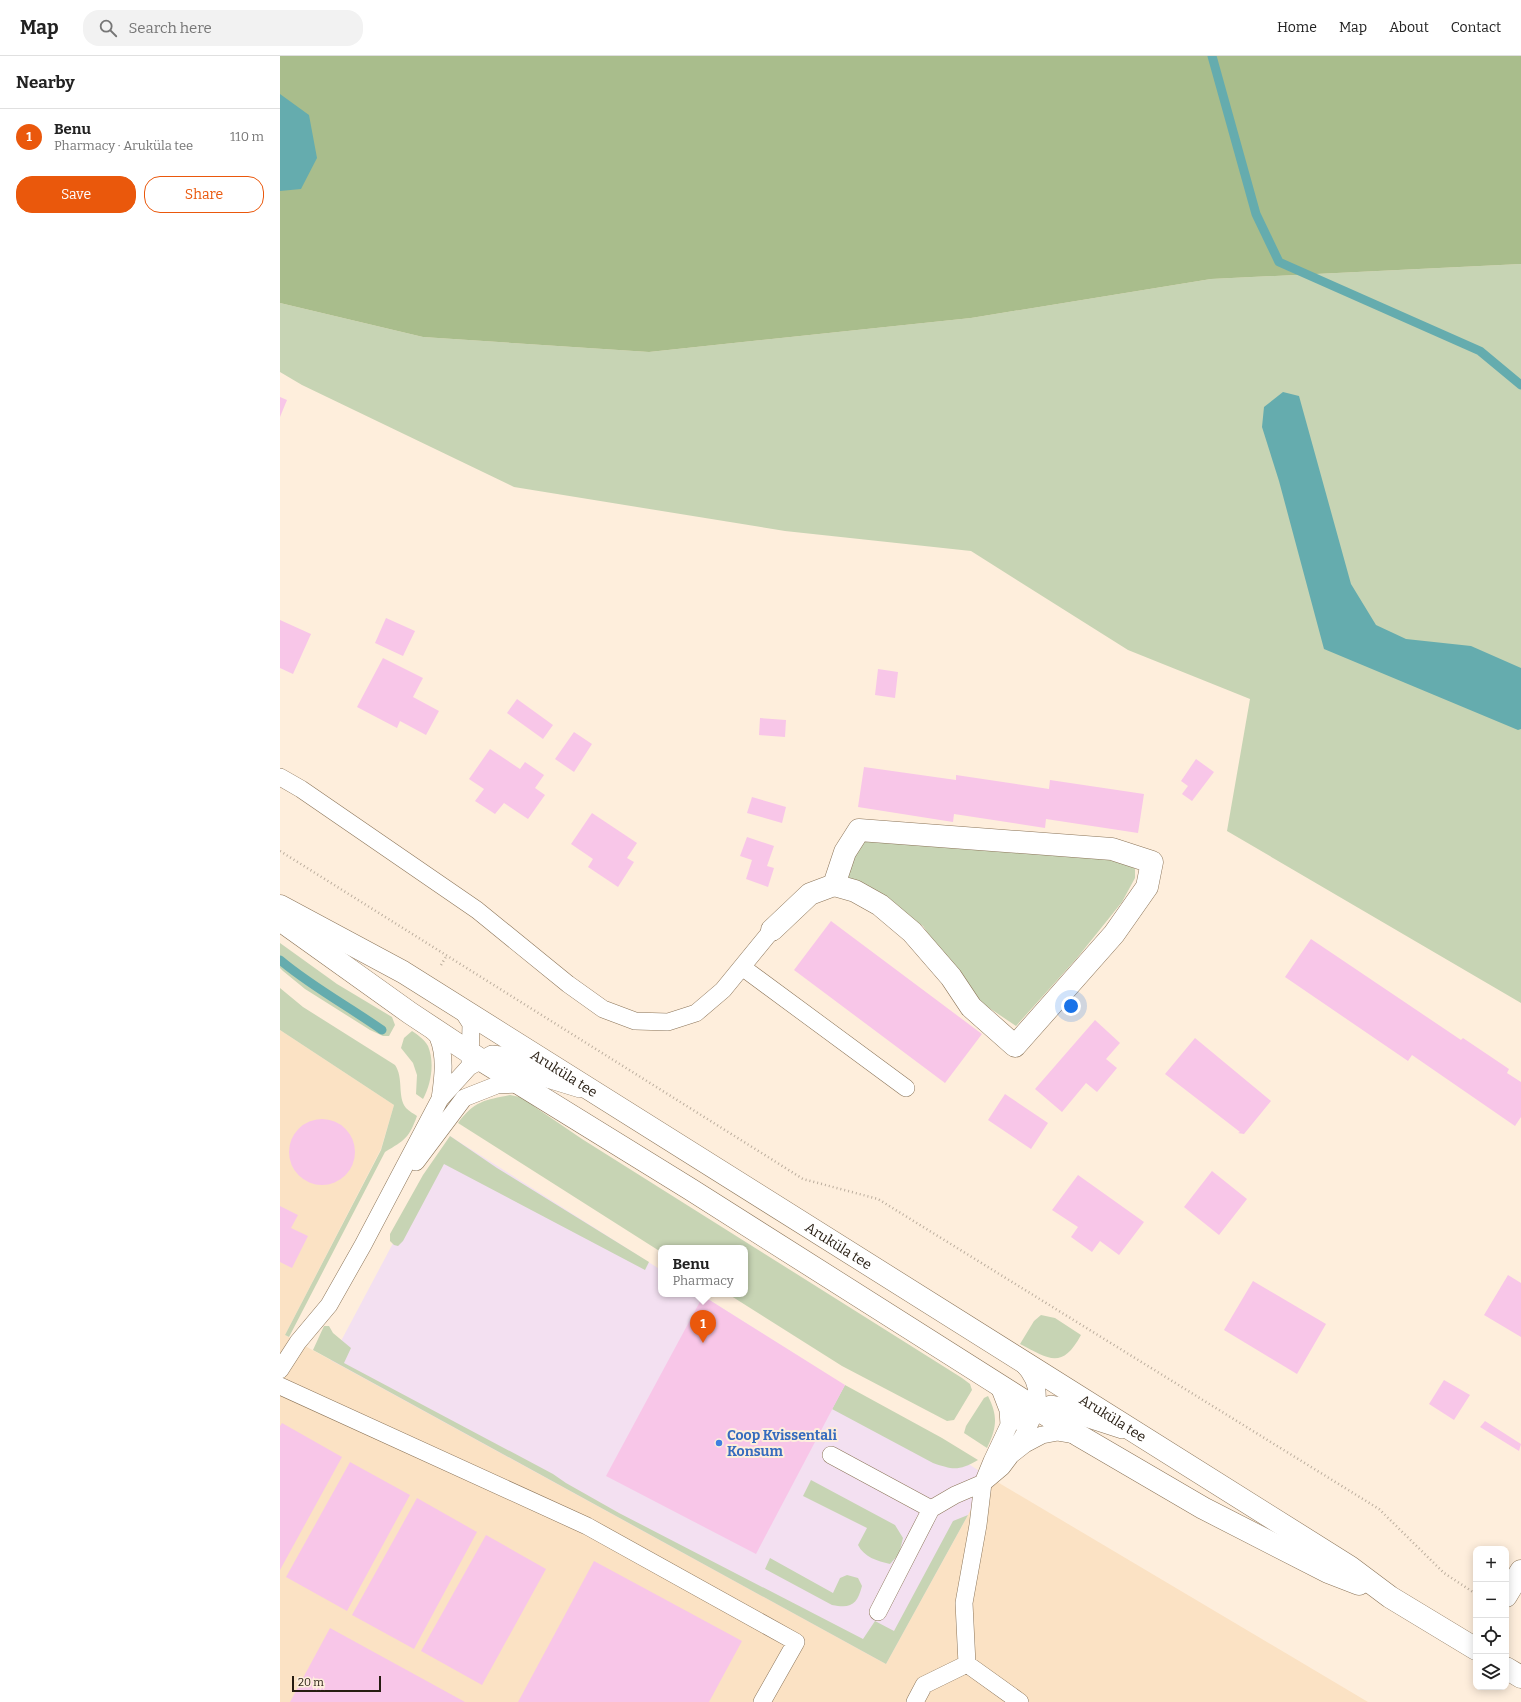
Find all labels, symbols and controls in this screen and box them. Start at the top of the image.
search box [83,10,363,46]
text: Map [20,16,59,39]
icon: search [97,17,119,39]
text: Search here [129,19,212,37]
text: Home [1277,19,1317,36]
text: Map [1339,19,1367,36]
text: About [1389,19,1429,36]
text: Contact [1451,19,1501,36]
text: Nearby [16,72,75,93]
text: Benu [54,120,91,138]
text: 1 [26,129,32,144]
text: 110 m [230,129,264,144]
text: Pharmacy · Aruküla tee [54,138,193,153]
button: Save [16,176,136,213]
button: Share [144,176,264,213]
your location [1061,996,1081,1016]
street label: Aruküla tee [528,1046,601,1101]
street label: Aruküla tee [802,1218,875,1273]
popup [658,1245,748,1297]
text: Benu [672,1255,709,1273]
text: Pharmacy [672,1273,734,1288]
pin: 1 [690,1310,716,1343]
street label: Aruküla tee [1076,1391,1149,1445]
place label: Coop Kvissentali Konsum [727,1427,837,1460]
marker: Coop Kvissentali Konsum [714,1438,724,1448]
map controls [1473,1546,1509,1690]
button: + [1473,1546,1509,1582]
button: − [1473,1582,1509,1618]
button: locate [1473,1618,1509,1654]
button: layers [1473,1654,1509,1690]
scale bar [292,1674,381,1693]
text: 20 m [298,1676,324,1689]

